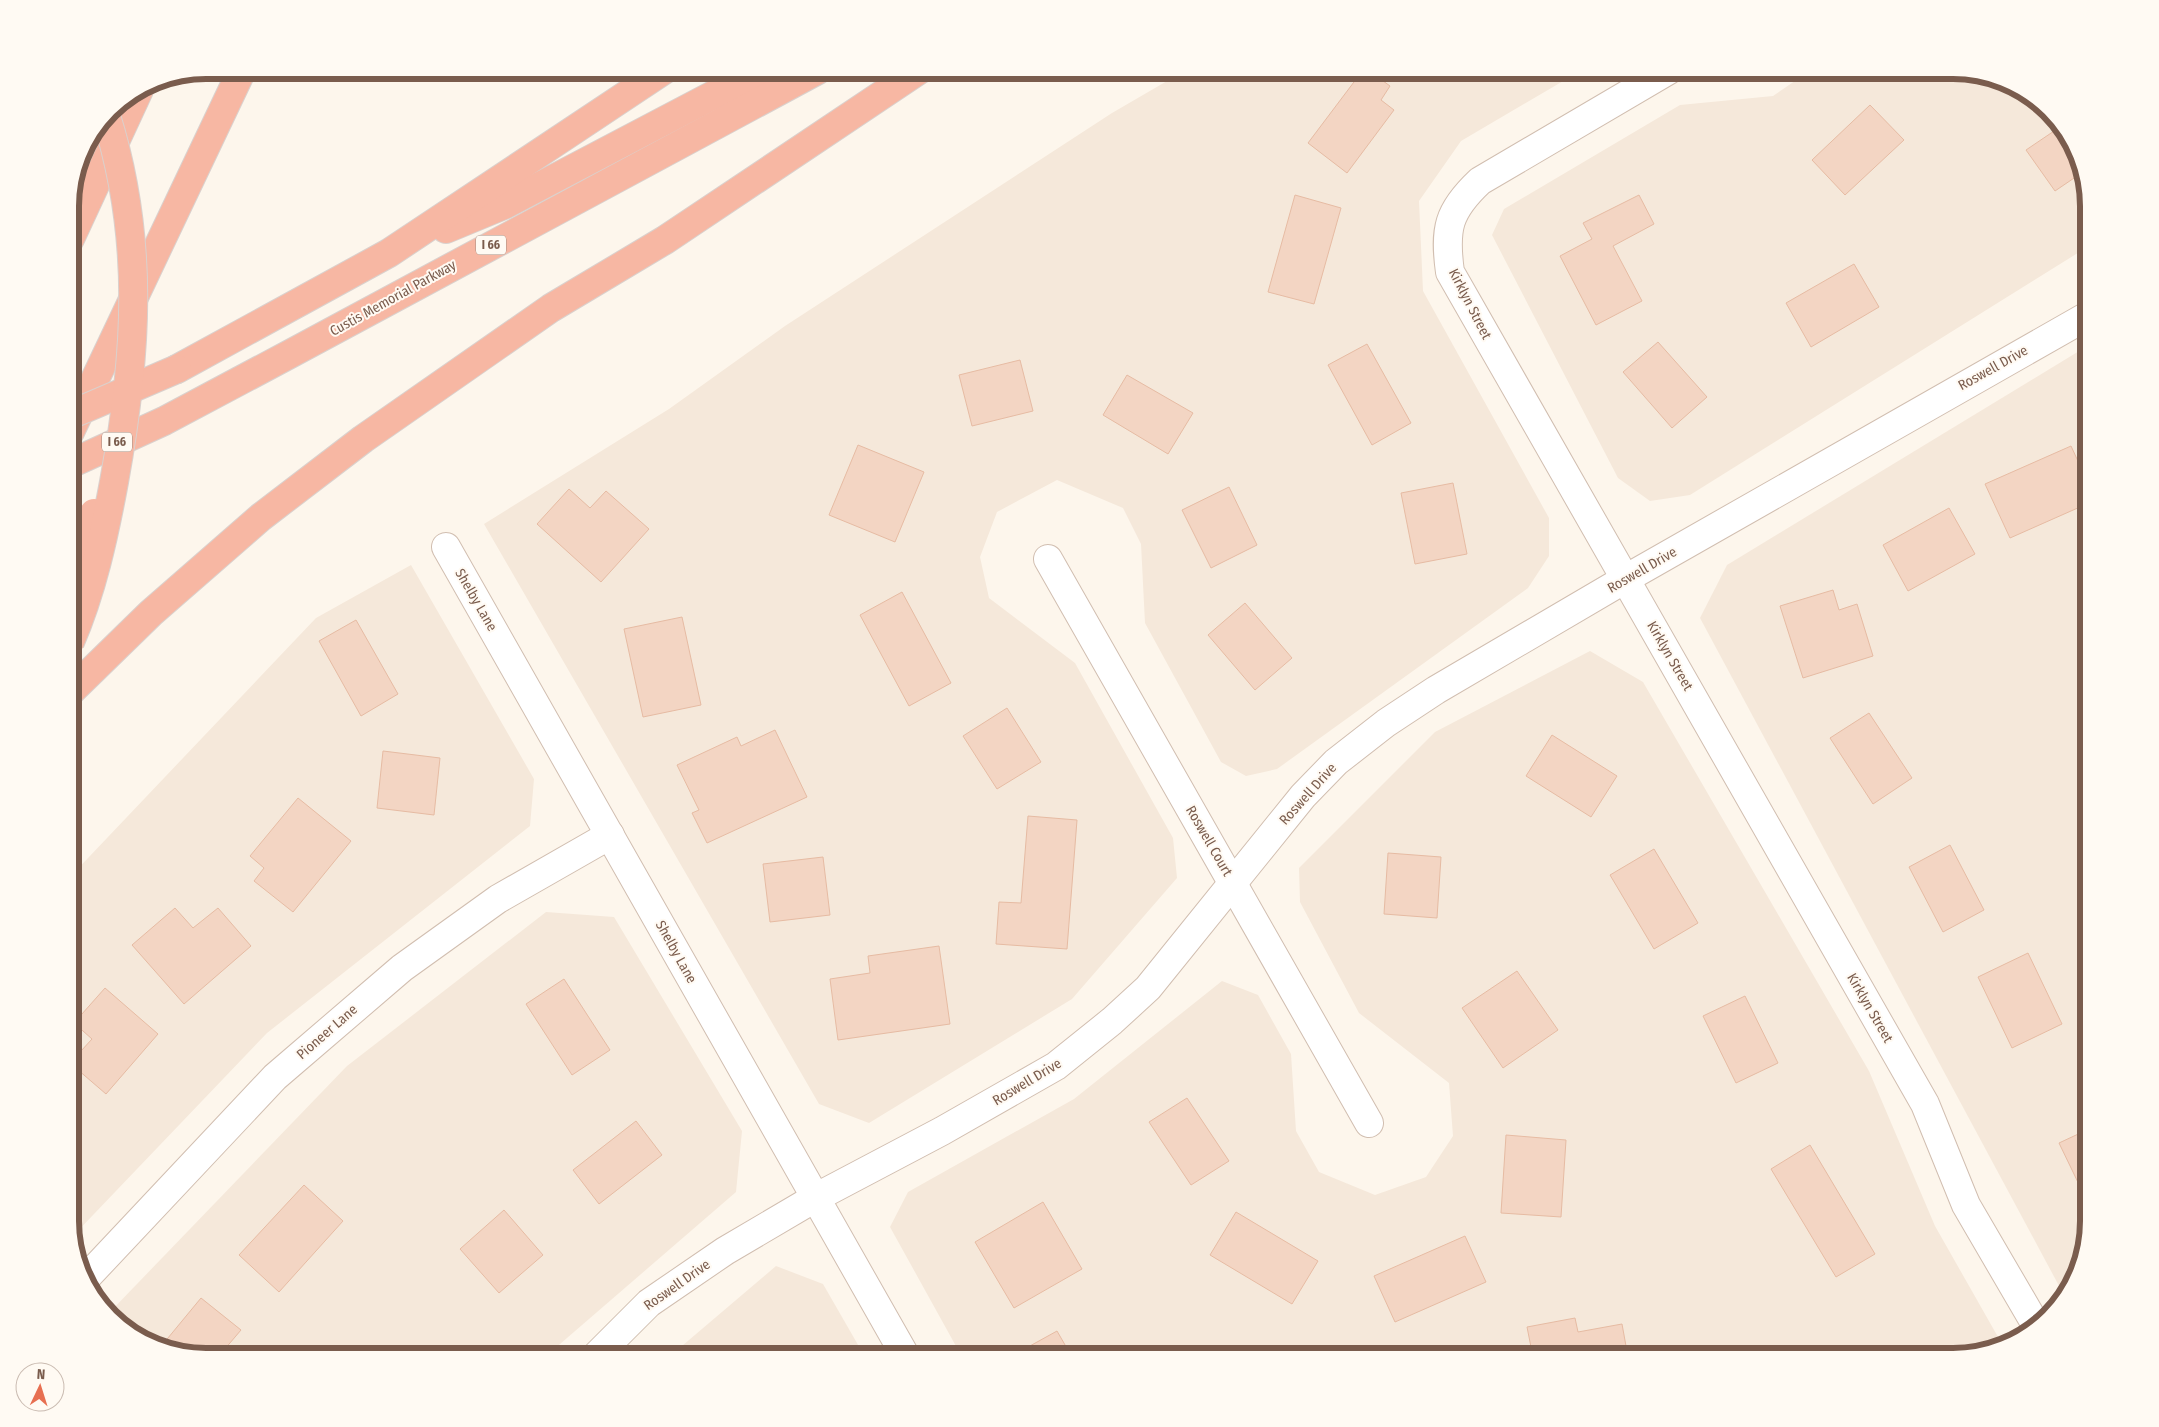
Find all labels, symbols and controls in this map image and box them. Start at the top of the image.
road number: I 66 [476,236,506,254]
street label: Custis Memorial Parkway [327,256,460,340]
street label: Kirklyn Street [1445,266,1495,343]
street label: Roswell Drive [1955,342,2031,394]
road number: I 66 [102,432,132,452]
street label: Roswell Drive [1604,543,1680,597]
street label: Shelby Lane [451,566,501,634]
street label: Kirklyn Street [1643,618,1697,694]
street label: Roswell Drive [1276,760,1340,828]
street label: Roswell Court [1182,803,1236,880]
street label: Shelby Lane [652,918,700,986]
street label: Kirklyn Street [1843,970,1897,1046]
street label: Pioneer Lane [293,1001,361,1063]
street label: Roswell Drive [990,1055,1064,1109]
street label: Roswell Drive [641,1256,714,1314]
north arrow [15,1362,65,1412]
text: N [36,1366,46,1383]

